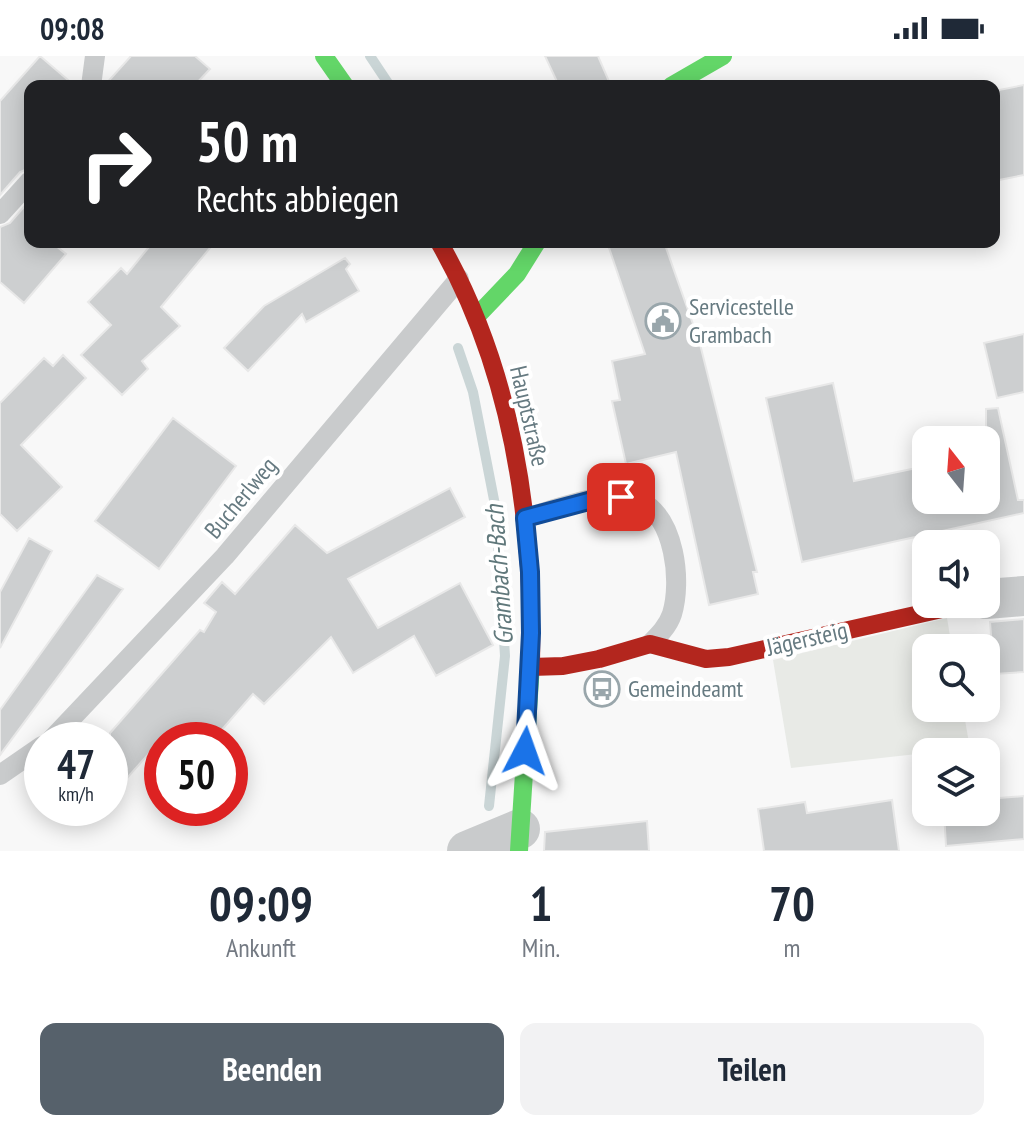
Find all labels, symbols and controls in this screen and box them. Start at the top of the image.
text: 09:08 [40,9,105,48]
text: 50 m [196,105,298,177]
icon: right [64,112,168,216]
text: Rechts abbiegen [196,175,399,222]
place label: Servicestelle Grambach [689,291,794,350]
public building icon: Servicestelle Grambach [644,302,682,340]
street label: Hauptstraße [503,362,556,469]
north arrow [912,426,1000,514]
map controls [912,426,1000,826]
street label: Bucherlweg [198,451,284,545]
pin [587,463,655,531]
icon: arrive [599,475,643,519]
water label: Grambach-Bach [477,502,520,646]
button: sound [912,530,1000,618]
street label: Jägersteig [762,614,850,663]
button: search [912,634,1000,722]
bus stop icon: Gemeindeamt [583,670,621,708]
place label: Gemeindeamt [628,673,744,704]
position arrow [483,709,567,793]
speed limit sign: 50 [144,722,248,826]
text: 47 [57,738,95,790]
button: layers [912,738,1000,826]
text: km/h [58,781,94,807]
text: 09:09 [209,872,313,934]
text: 1 [529,872,552,934]
text: 70 [769,872,815,934]
text: Ankunft [226,931,296,964]
text: Min. [522,931,560,964]
text: m [784,931,800,964]
button: Beenden [40,1023,504,1115]
button: Teilen [520,1023,984,1115]

